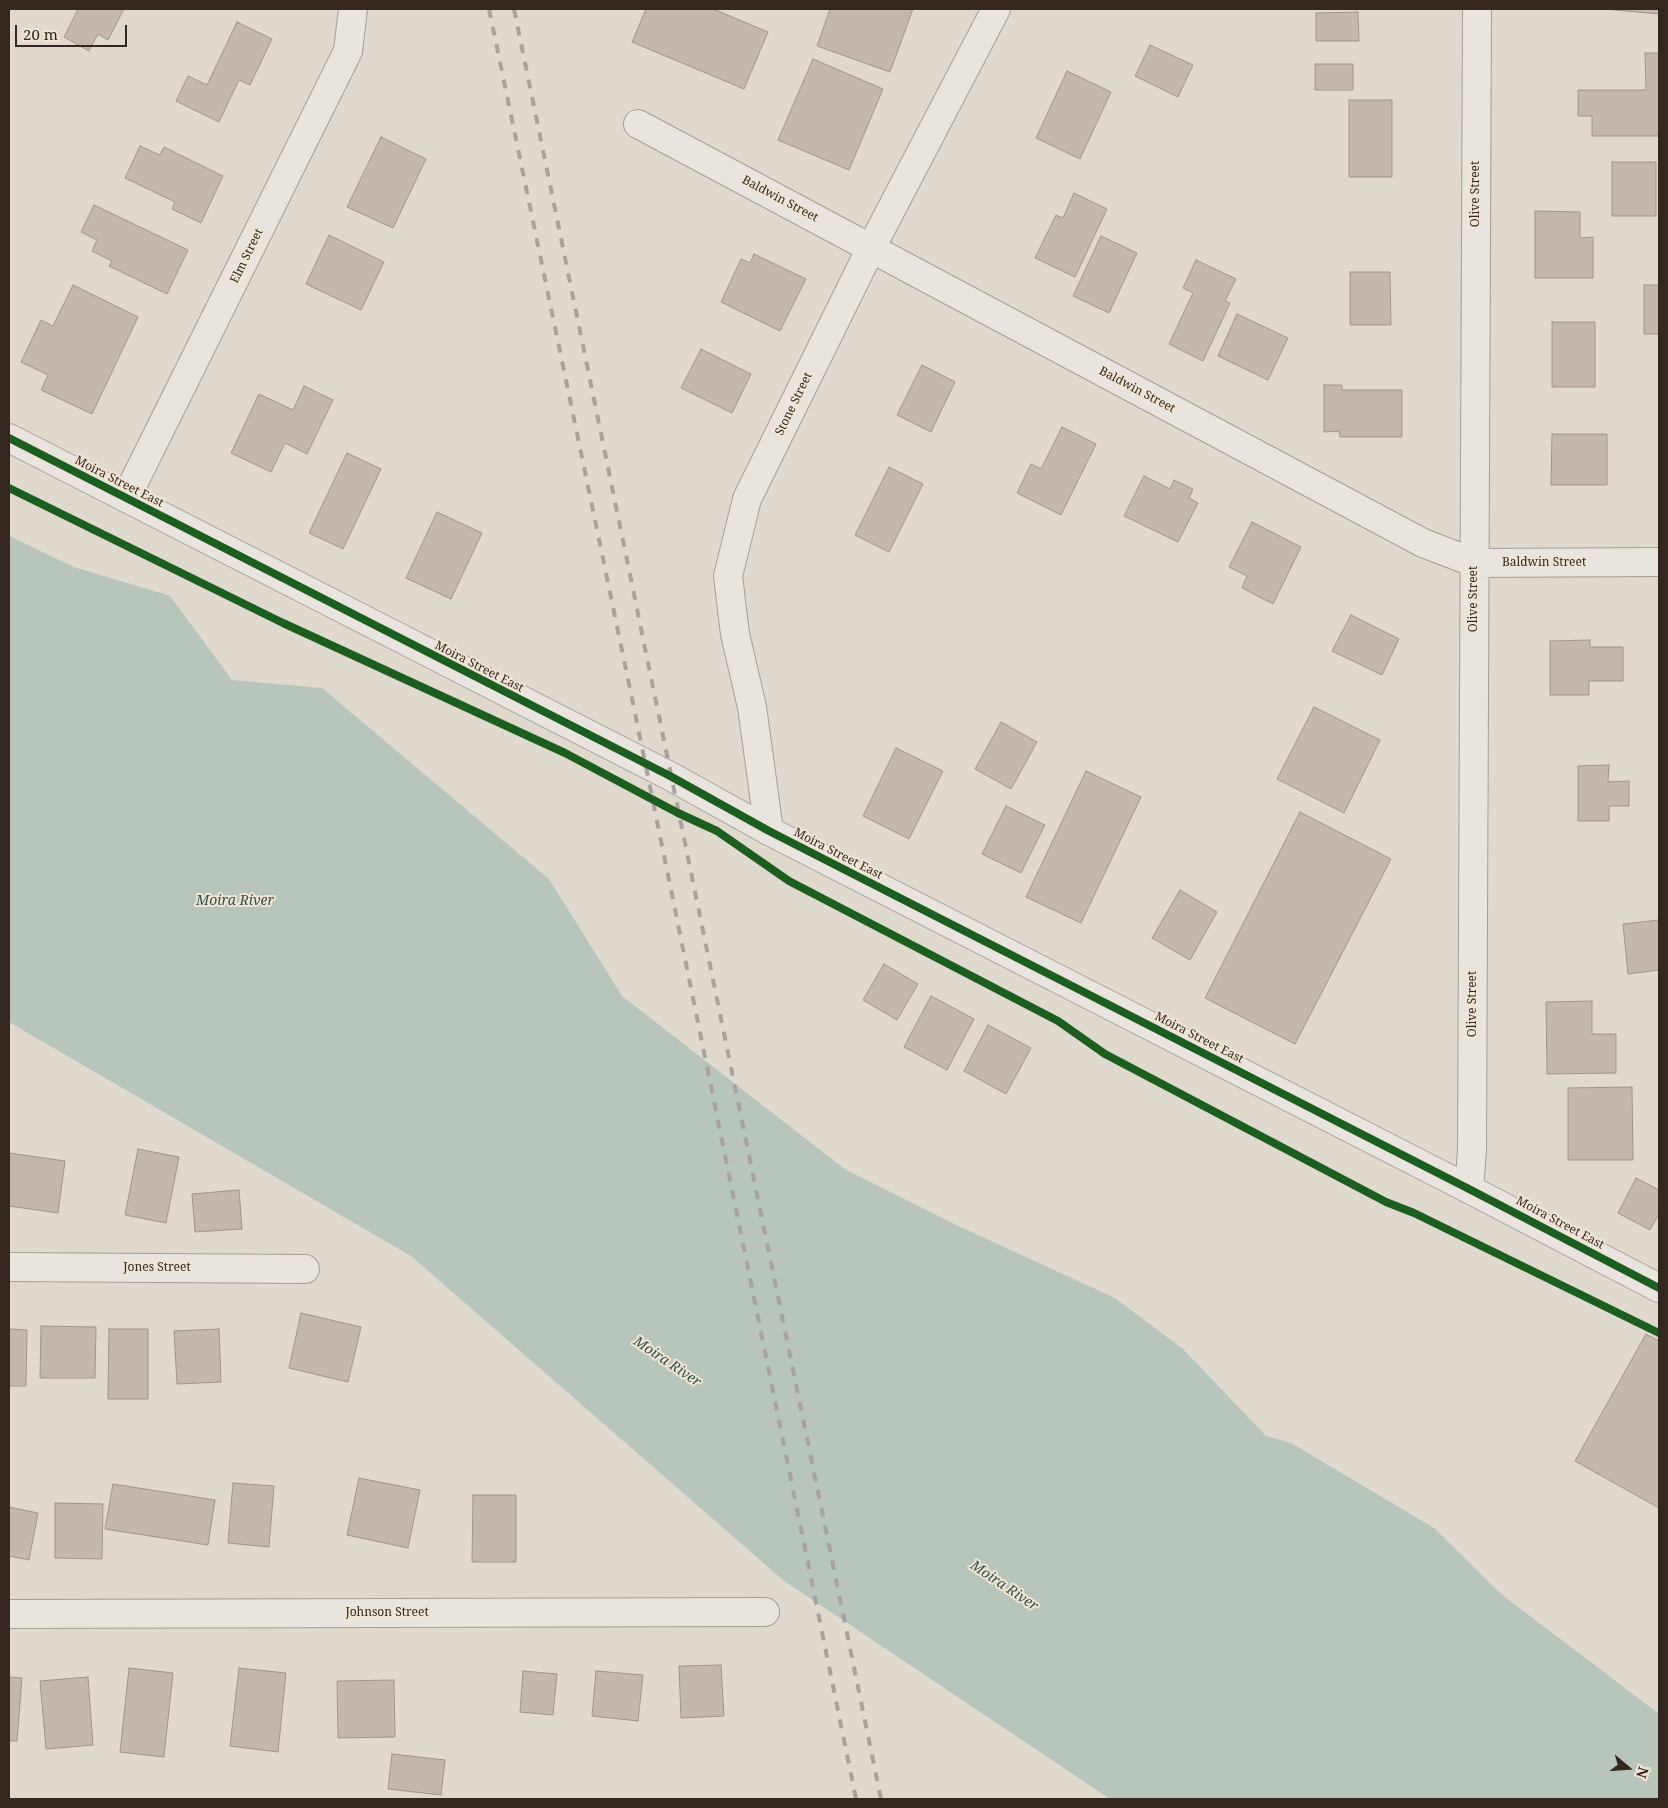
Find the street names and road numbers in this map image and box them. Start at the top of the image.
street label: Olive Street [1469,161,1483,227]
street label: Baldwin Street [739,173,821,225]
street label: Elm Street [228,226,266,286]
street label: Baldwin Street [1096,364,1178,416]
street label: Stone Street [773,370,815,438]
street label: Moira Street East [72,453,166,511]
street label: Baldwin Street [1502,556,1586,570]
street label: Olive Street [1467,566,1481,632]
street label: Moira Street East [432,638,526,696]
street label: Moira Street East [791,825,885,883]
street label: Olive Street [1466,971,1480,1037]
street label: Moira Street East [1152,1009,1246,1067]
street label: Moira Street East [1513,1194,1607,1252]
street label: Jones Street [123,1261,191,1275]
street label: Johnson Street [345,1606,429,1620]

